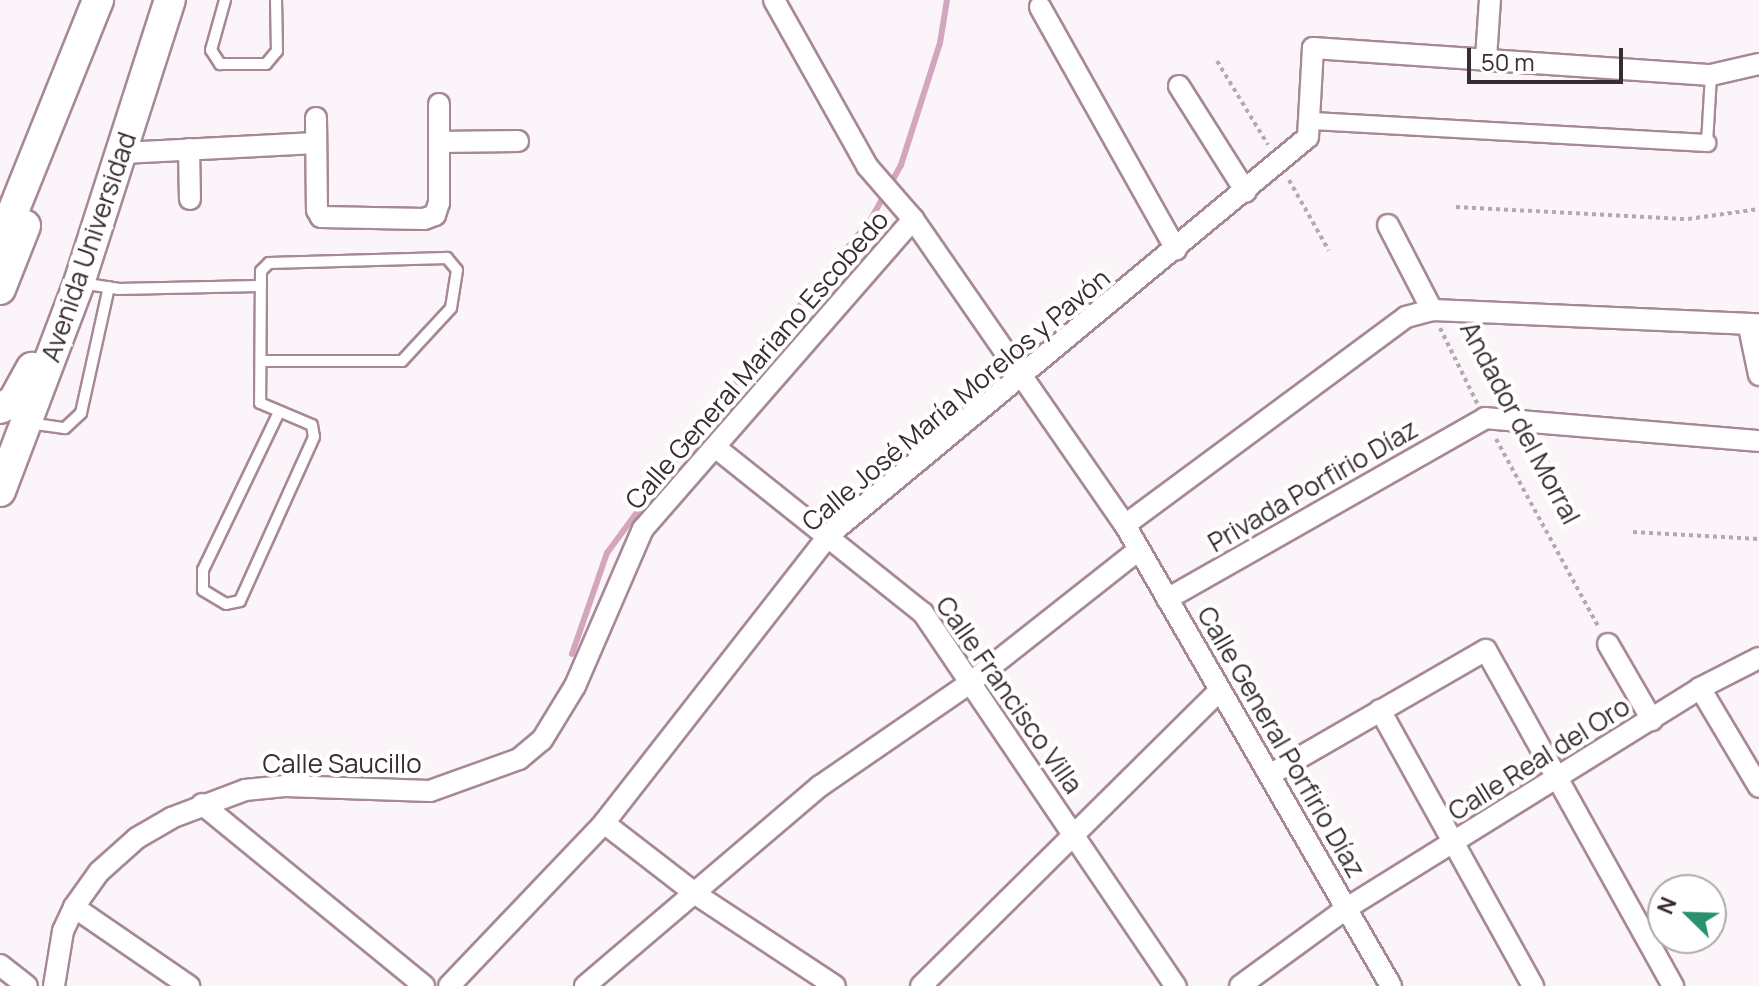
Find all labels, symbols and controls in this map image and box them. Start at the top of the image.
scale bar [1471,32,1627,82]
text: 50 m [1481,45,1535,78]
street label: Avenida Universidad [35,128,143,366]
street label: Calle General Mariano Escobedo [619,204,895,516]
street label: Calle José María Morelos y Pavón [796,262,1116,538]
street label: Andador del Morral [1453,316,1587,530]
street label: Privada Porfirio Díaz [1203,413,1423,559]
street label: Calle Francisco Villa [929,590,1089,800]
street label: Calle General Porfirio Díaz [1191,601,1371,883]
street label: Calle Real del Oro [1443,691,1635,827]
street label: Calle Saucillo [262,748,422,780]
north arrow [1647,874,1727,954]
text: N [1650,892,1684,919]

